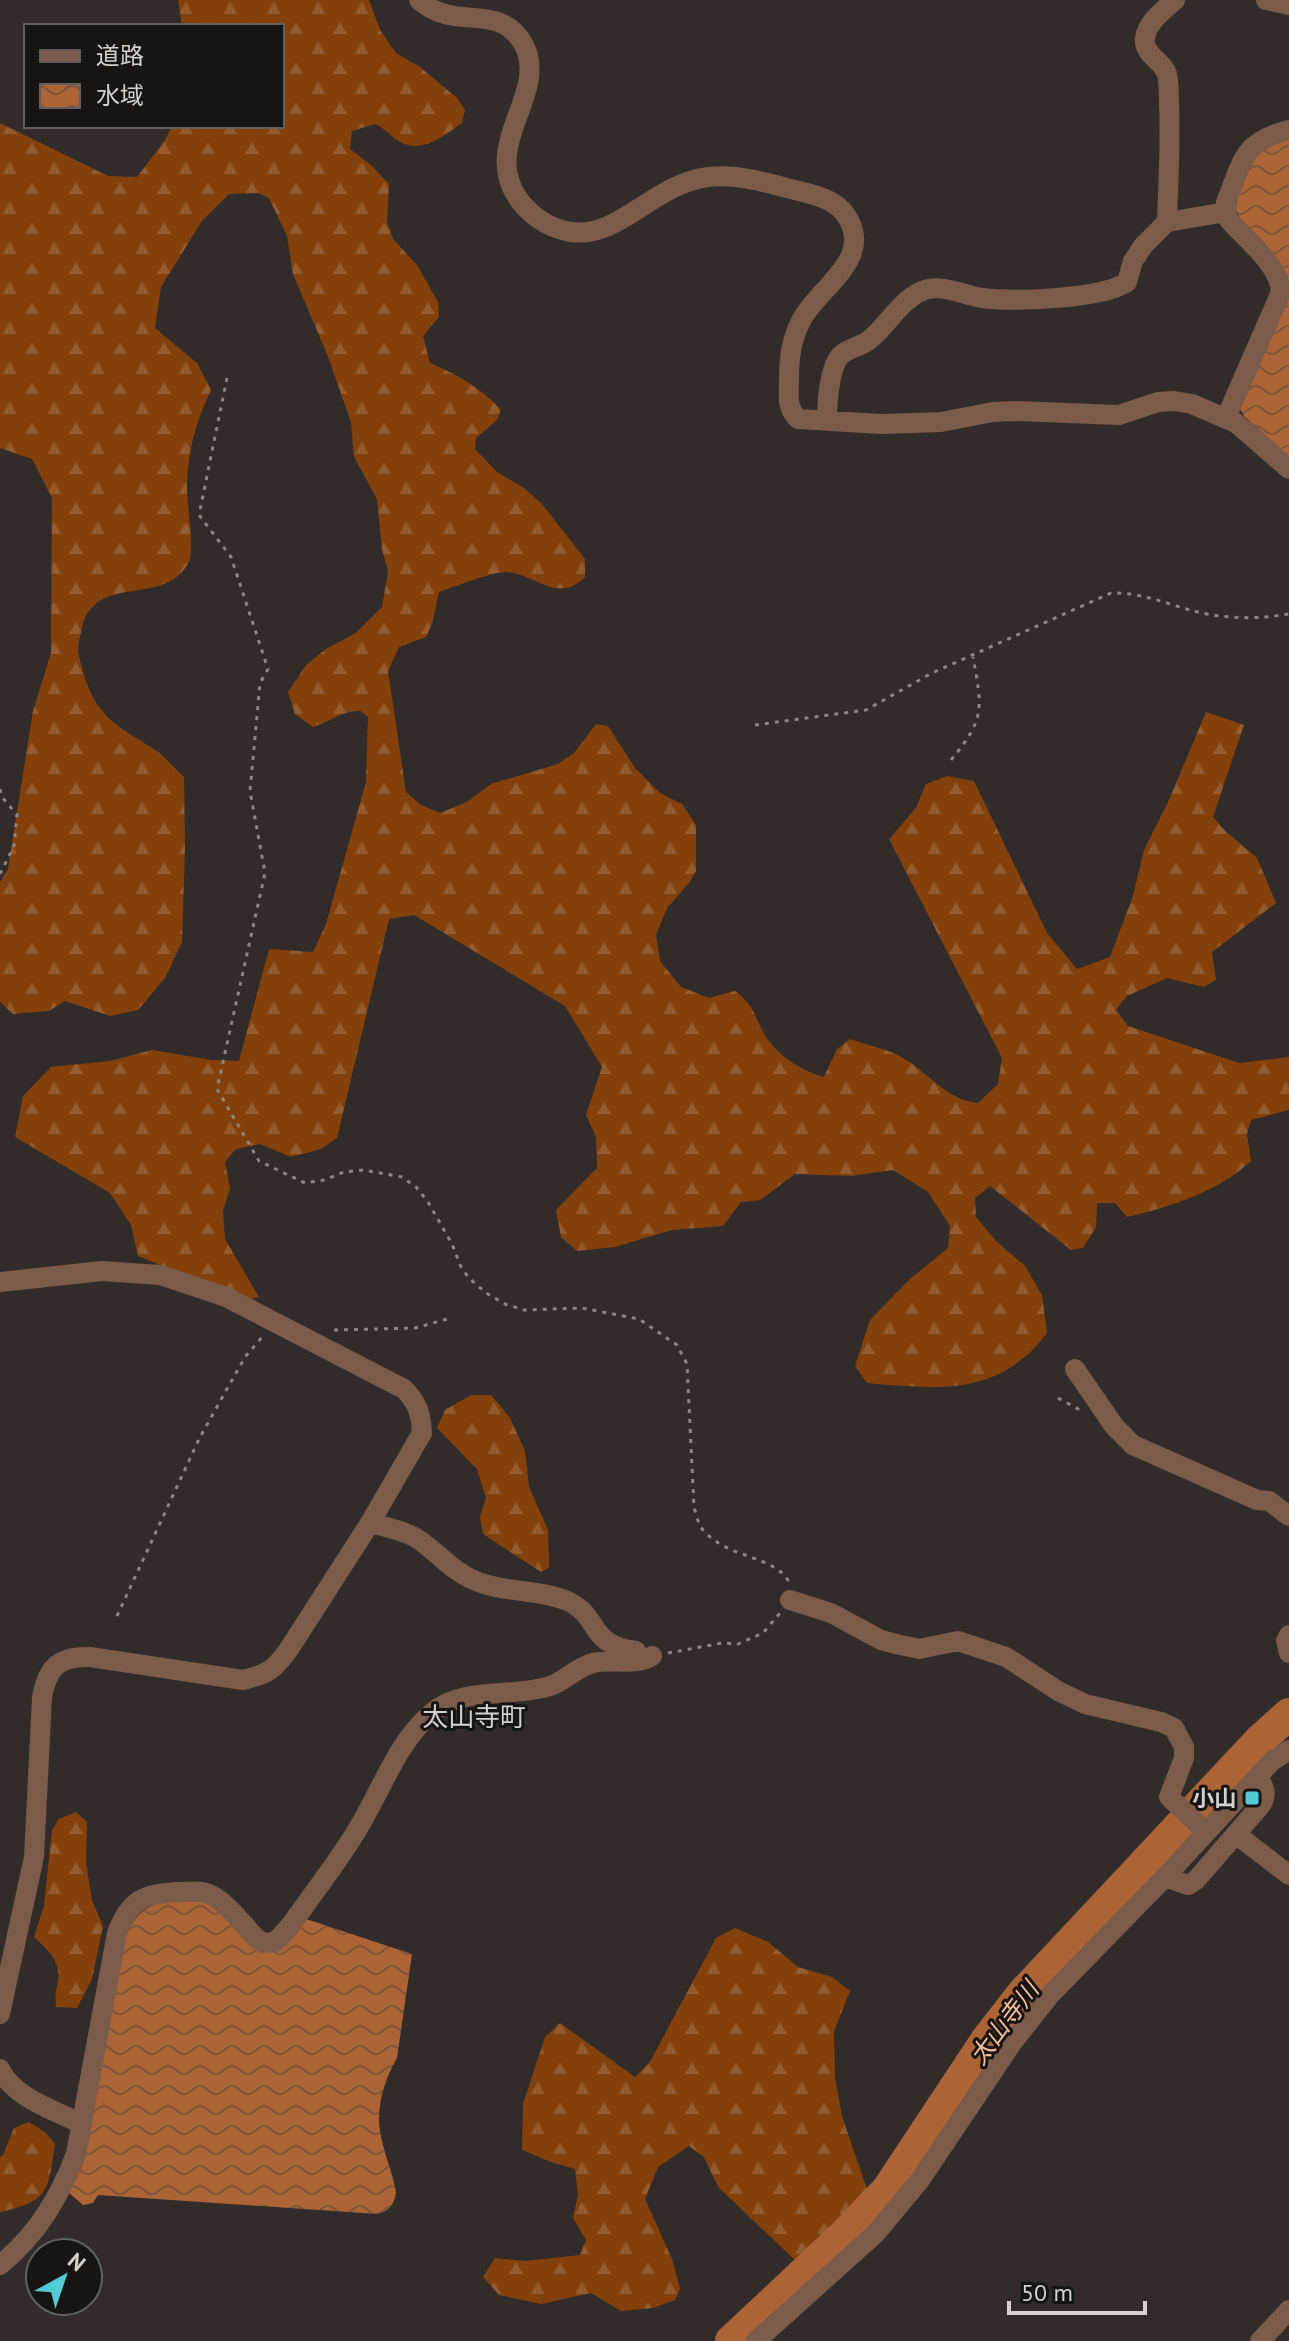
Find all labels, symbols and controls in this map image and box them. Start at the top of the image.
legend [24,24,284,128]
text: 道路 [96,40,144,71]
text: 水域 [96,80,144,111]
district label: 太山寺町 [422,1700,526,1733]
place label: 小山 [1192,1784,1236,1812]
marker: 小山 [1243,1789,1261,1807]
water label: 太山寺川 [963,1973,1047,2071]
north arrow [24,2237,104,2317]
text: N [62,2246,91,2277]
scale bar [1009,2265,1145,2315]
text: 50 m [1021,2277,1073,2308]

